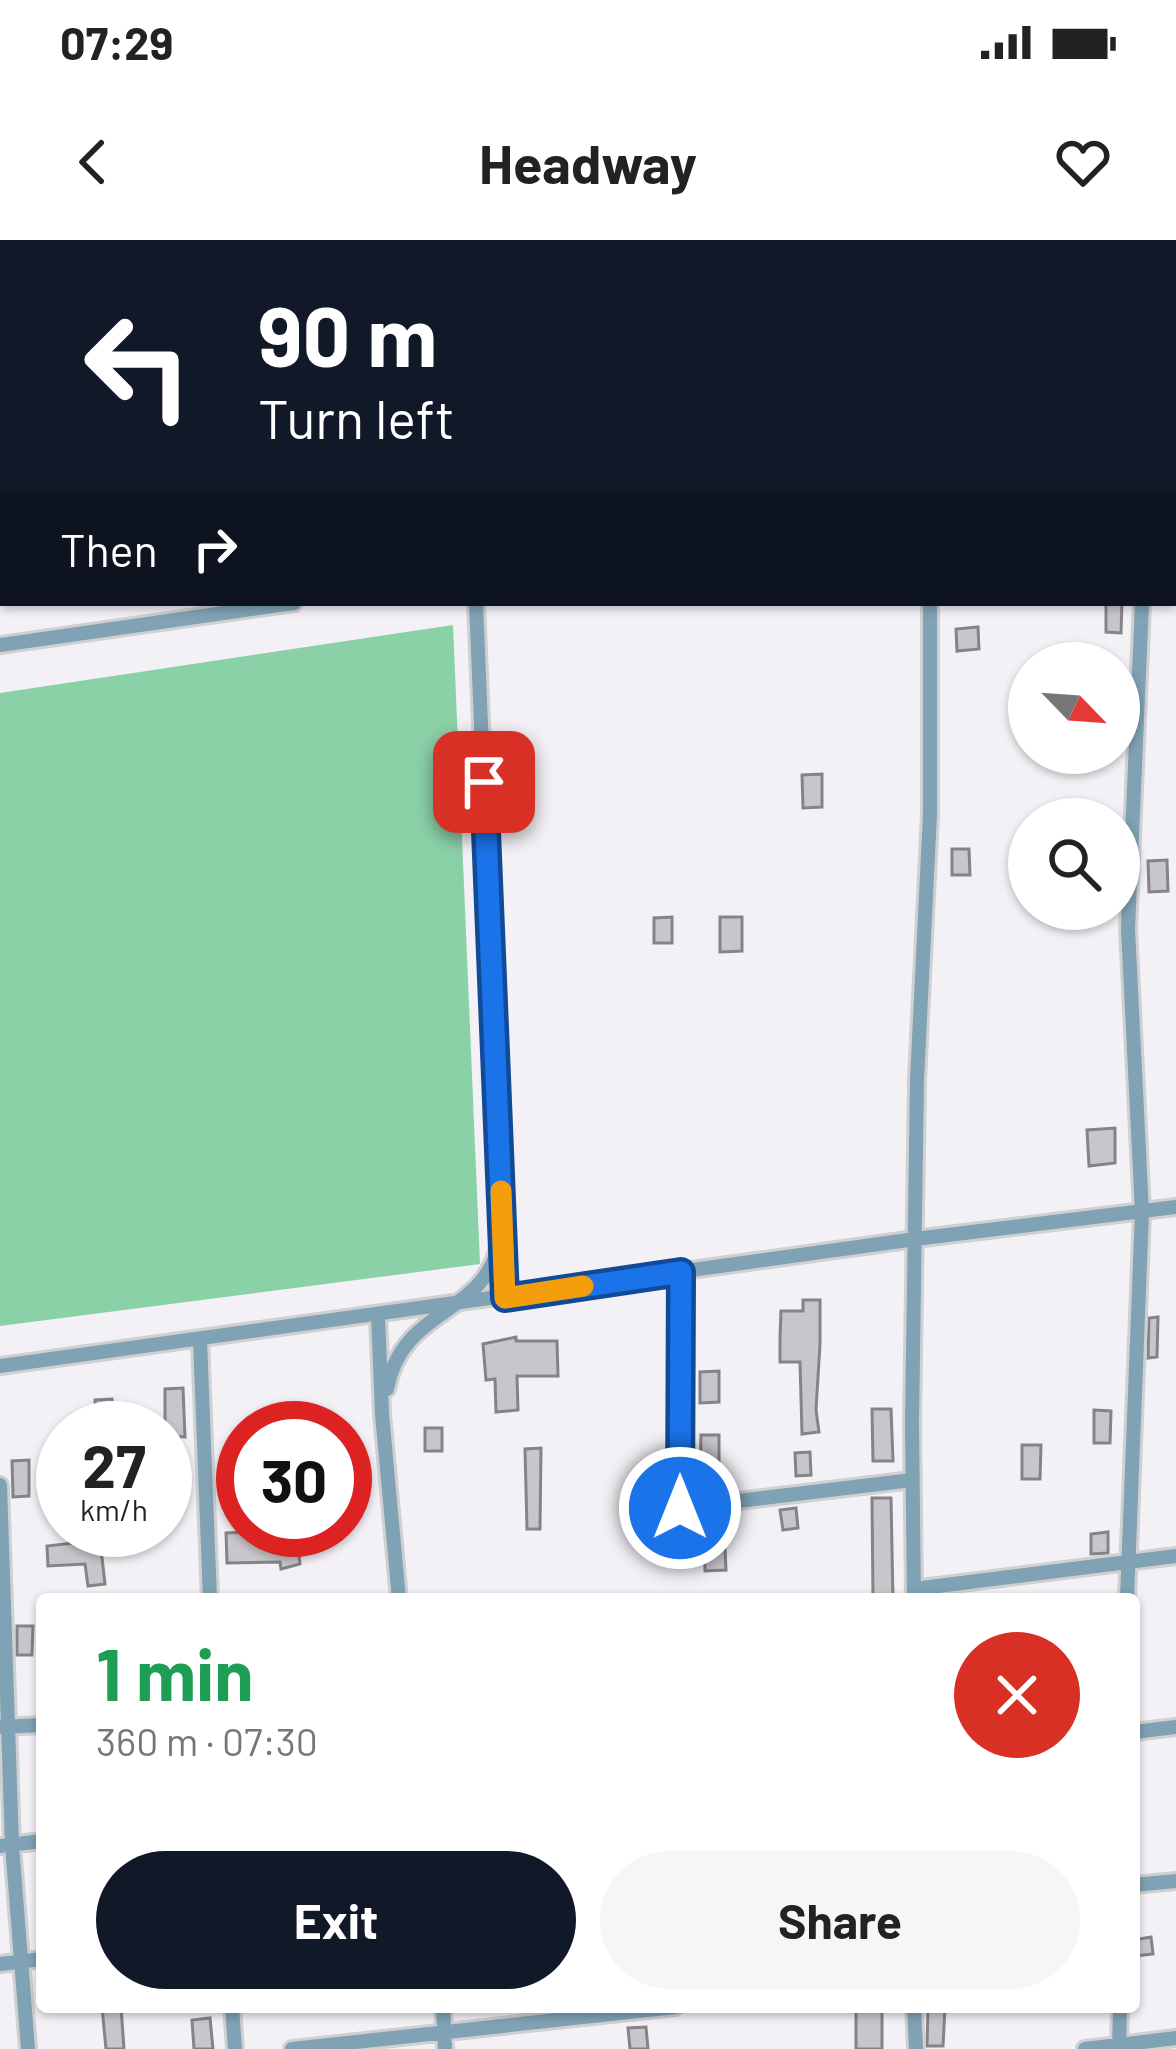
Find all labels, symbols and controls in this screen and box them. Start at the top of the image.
text: 07:29 [60,15,173,69]
icon: back [60,129,126,195]
icon: heart [1050,129,1116,195]
text: Headway [479,130,697,195]
text: 90 m [258,283,437,384]
icon: left [60,288,216,444]
text: Turn left [258,385,455,450]
icon: right [182,516,248,582]
text: Then [60,522,158,576]
north arrow [1008,642,1140,774]
map controls [1008,642,1140,930]
pin [433,731,535,833]
icon: arrive [451,749,517,815]
button: search [1008,798,1140,930]
speed limit sign: 30 [216,1401,372,1557]
text: 27 [82,1428,146,1500]
position arrow [617,1445,743,1571]
text: km/h [80,1491,148,1527]
text: 1 min [96,1629,254,1715]
button: close [954,1632,1080,1758]
text: 360 m · 07:30 [96,1717,318,1764]
button: Exit [96,1851,576,1989]
button: Share [600,1851,1080,1989]

